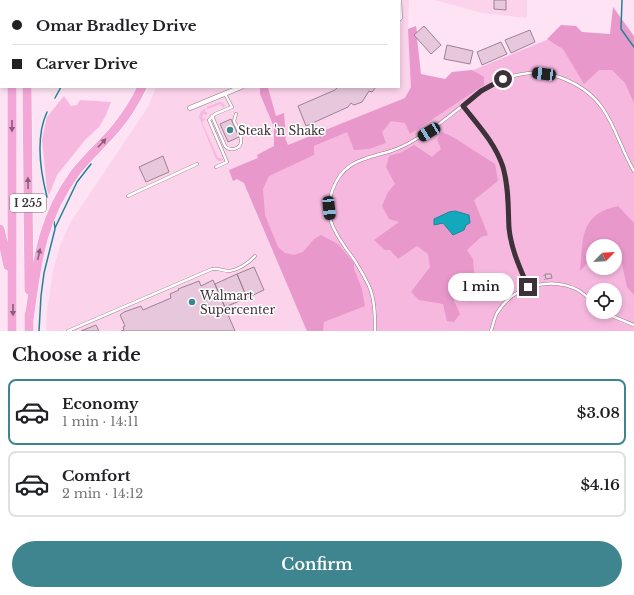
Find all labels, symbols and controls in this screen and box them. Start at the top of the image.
text: Omar Bradley Drive [36,16,196,35]
text: Carver Drive [36,54,138,73]
car [531,67,557,81]
route start [494,70,512,88]
one-way arrow [9,120,15,133]
car [416,121,442,143]
place label: Steak 'n Shake [238,123,325,138]
marker: Steak 'n Shake [225,125,235,135]
one-way arrow [97,138,107,148]
one-way arrow [25,176,31,189]
road number: I 255 [10,194,46,212]
car [322,195,336,221]
north arrow [586,239,622,275]
map controls [586,239,622,319]
one-way arrow [36,248,42,260]
callout: 1 min [448,273,514,301]
text: 1 min [462,278,500,295]
route end [519,278,537,296]
button: locate [586,283,622,319]
place label: Walmart Supercenter [199,288,275,317]
marker: Walmart Supercenter [187,297,197,307]
one-way arrow [10,304,16,317]
text: Choose a ride [12,344,141,366]
icon: car [14,394,50,430]
text: Economy [62,394,139,413]
text: $3.08 [577,403,620,422]
text: 1 min · 14:11 [62,413,139,430]
icon: car [14,466,50,502]
text: Comfort [62,466,130,485]
text: $4.16 [580,475,620,494]
text: 2 min · 14:12 [62,485,143,502]
button: Confirm [12,541,622,587]

